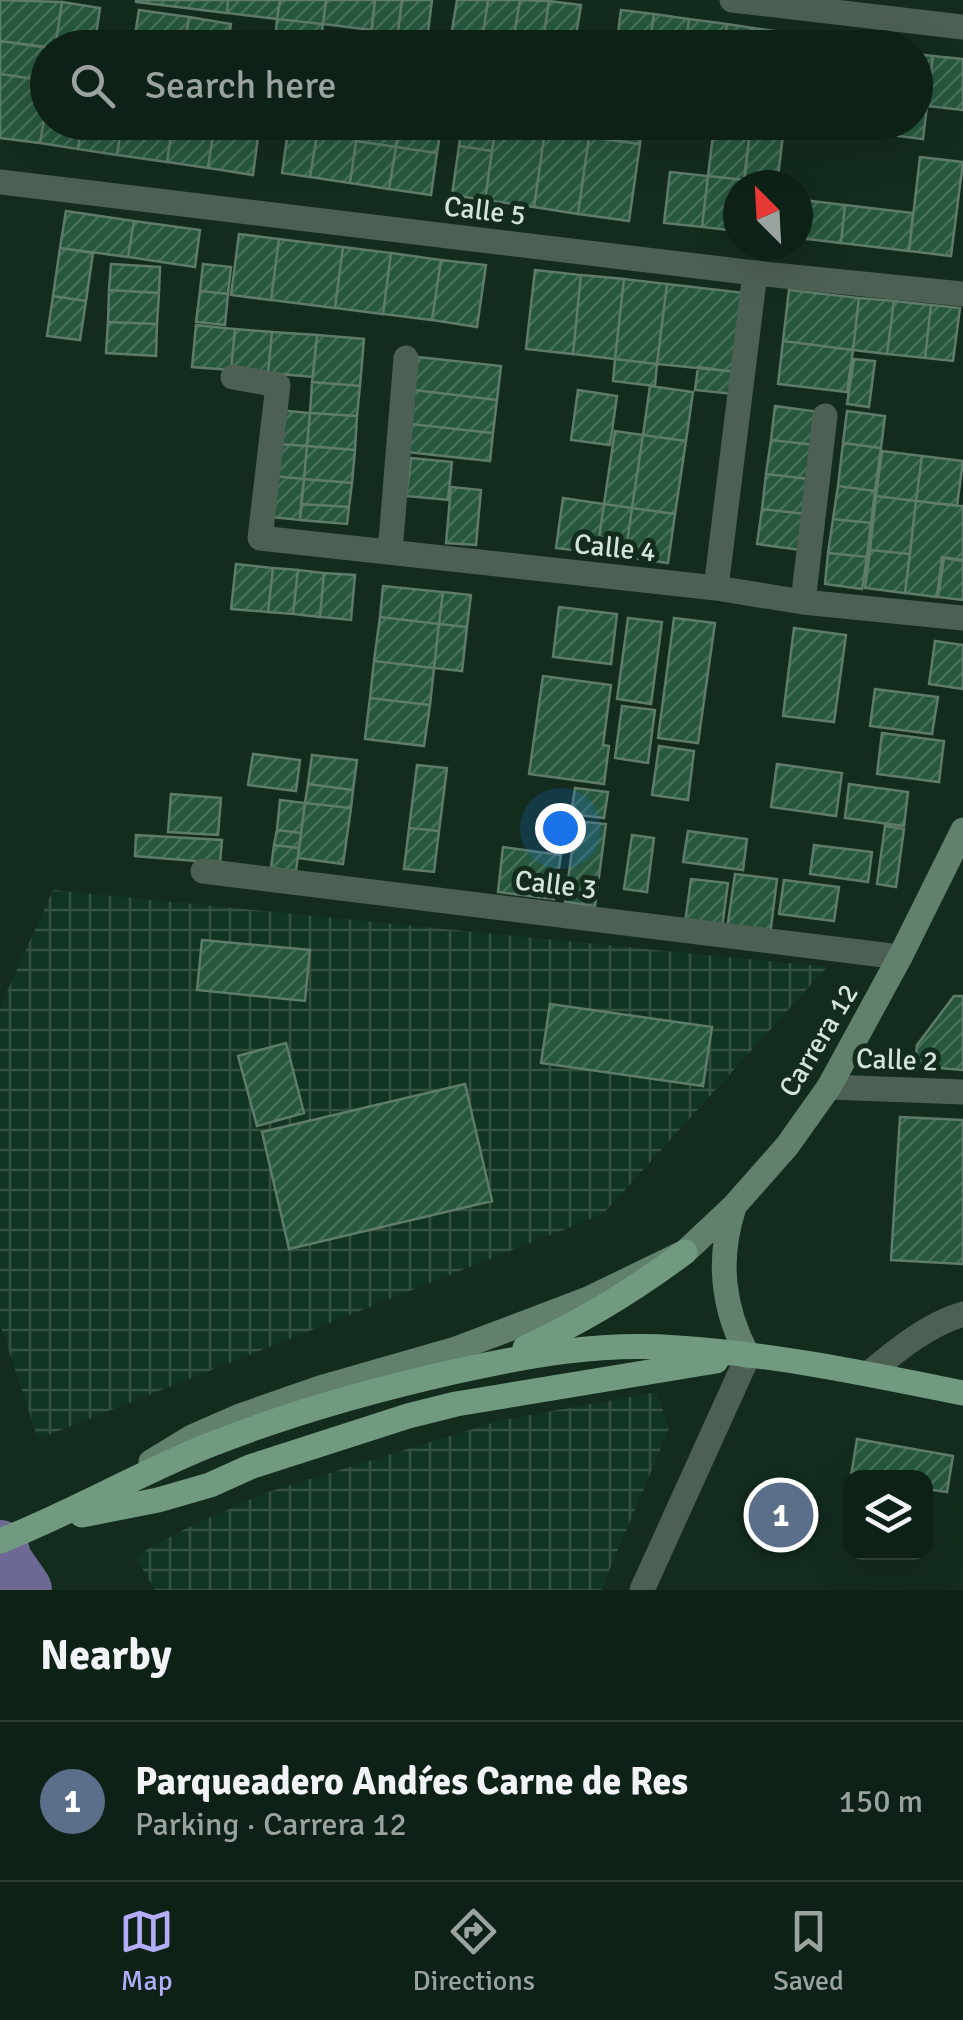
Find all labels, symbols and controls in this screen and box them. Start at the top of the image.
search box [30,30,933,140]
icon: search [65,58,120,113]
text: Search here [145,62,337,109]
north arrow [723,170,813,260]
street label: Calle 5 [442,189,528,233]
street label: Calle 4 [572,527,657,569]
your location [535,803,586,854]
street label: Calle 3 [513,863,599,907]
street label: Carrera 12 [772,978,866,1103]
street label: Calle 2 [855,1042,939,1078]
map controls [843,1470,933,1560]
button: layers [843,1470,933,1560]
pin: 1 [748,1478,814,1552]
text: Nearby [40,1630,172,1681]
text: Parqueadero Andŕes Carne de Res [135,1758,688,1805]
text: 1 [64,1782,81,1821]
text: 150 m [839,1782,923,1821]
text: Parking · Carrera 12 [135,1805,407,1844]
tab: Map [119,1904,174,1998]
tab: Directions [413,1904,535,1998]
tab: Saved [773,1904,844,1998]

